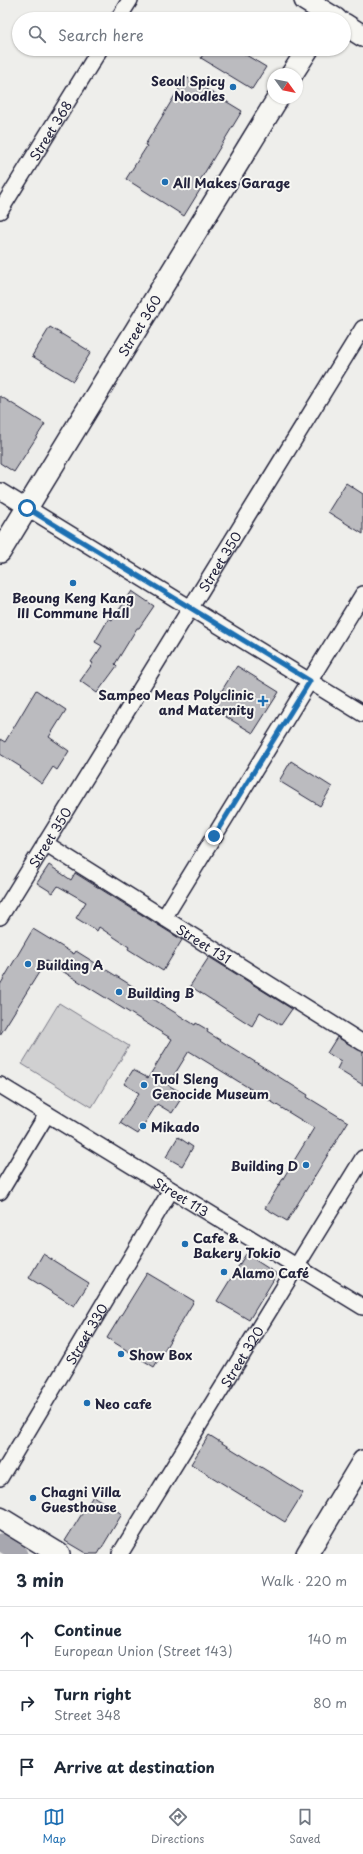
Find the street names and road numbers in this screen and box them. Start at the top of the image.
street label: Street 368 [24,96,76,164]
street label: Street 360 [113,291,165,360]
street label: Street 350 [193,527,245,595]
street label: Street 350 [23,803,75,871]
street label: Street 131 [173,919,235,967]
street label: Street 113 [151,1172,213,1220]
street label: Street 330 [60,1299,111,1368]
street label: Street 320 [215,1322,267,1390]

